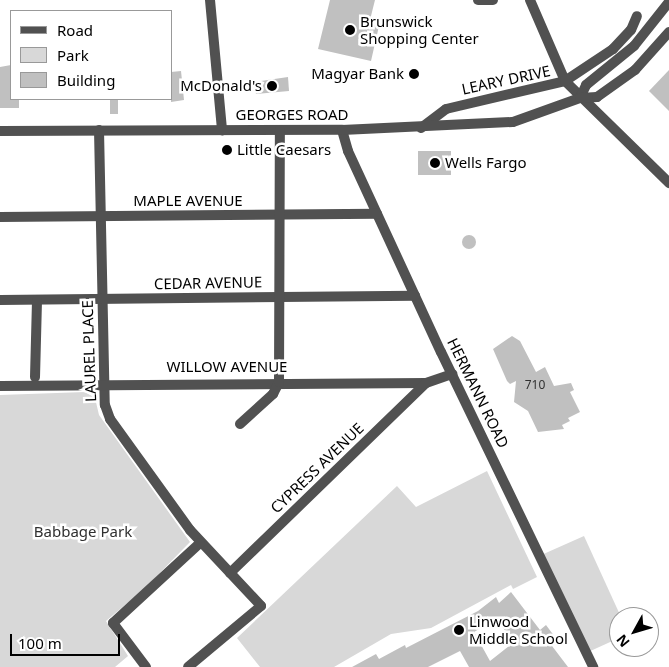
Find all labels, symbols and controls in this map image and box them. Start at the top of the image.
legend [10,10,172,100]
place label: Brunswick Shopping Center [360,12,479,47]
text: Road [57,20,93,40]
marker: Brunswick Shopping Center [344,24,356,36]
text: Park [57,45,89,65]
street label: LEARY DRIVE [460,62,552,98]
place label: Magyar Bank [311,65,404,83]
marker: Magyar Bank [408,68,420,80]
text: Building [57,70,115,90]
place label: McDonald's [180,77,262,95]
marker: McDonald's [266,80,278,92]
street label: GEORGES ROAD [236,106,348,124]
place label: Little Caesars [237,141,331,159]
marker: Little Caesars [221,144,233,156]
place label: Wells Fargo [445,154,526,172]
marker: Wells Fargo [429,157,441,169]
street label: MAPLE AVENUE [133,192,243,210]
street label: CEDAR AVENUE [154,273,262,293]
street label: LAUREL PLACE [78,300,100,402]
street label: HERMANN ROAD [444,335,512,451]
street label: WILLOW AVENUE [167,358,287,376]
house number: 710 [525,378,545,392]
street label: CYPRESS AVENUE [267,419,367,517]
park label: Babbage Park [34,523,132,541]
north arrow [609,607,659,657]
place label: Linwood Middle School [469,612,568,647]
scale bar [12,624,122,656]
marker: Linwood Middle School [453,624,465,636]
text: N [612,631,634,652]
text: 100 m [18,633,62,653]

